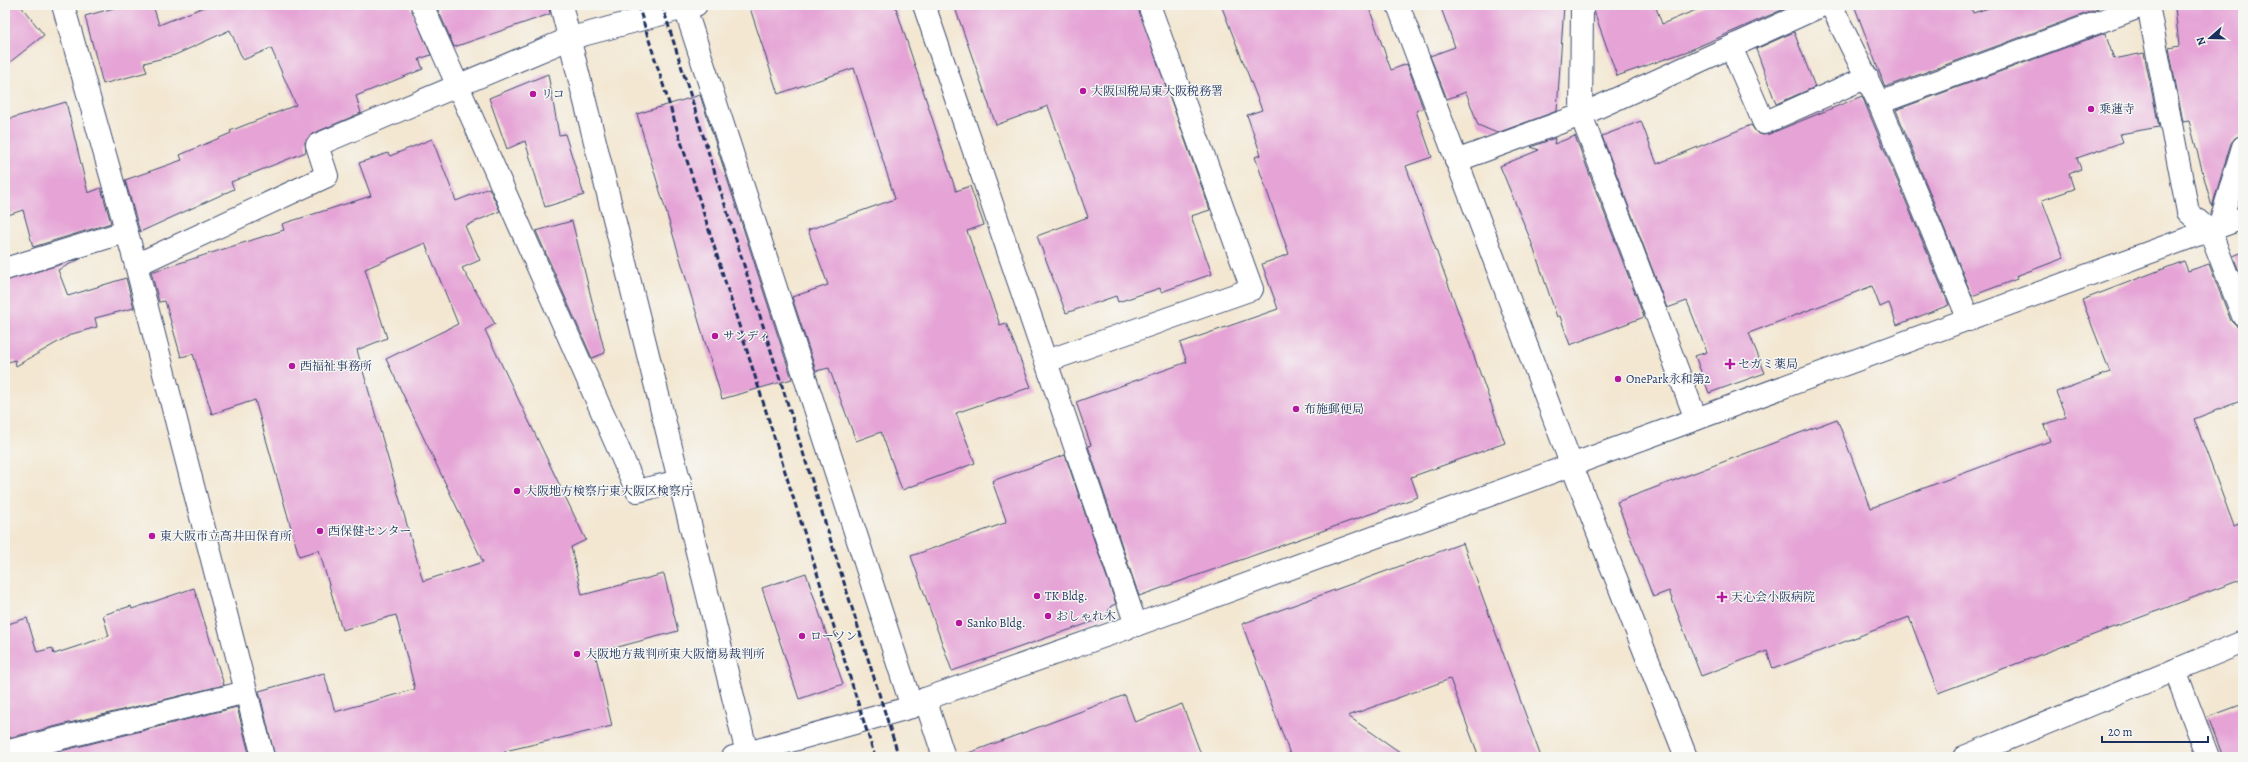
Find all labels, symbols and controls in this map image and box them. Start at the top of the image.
north arrow [2190,18,2230,58]
text: N [2193,35,2209,48]
place label: 大阪国税局東大阪税務署 [1091,83,1223,99]
place label: リコ [541,86,565,102]
marker: 大阪国税局東大阪税務署 [1078,86,1088,96]
marker: リコ [528,89,538,99]
place label: 乗蓮寺 [2099,101,2135,117]
marker: 乗蓮寺 [2086,104,2096,114]
place label: サンディ [723,328,769,344]
marker: サンディ [710,331,720,341]
place label: セガミ薬局 [1738,356,1798,372]
place label: 西福祉事務所 [300,358,372,374]
marker: セガミ薬局 [1725,359,1735,369]
marker: 西福祉事務所 [287,361,297,371]
place label: OnePark永和第2 [1626,371,1710,387]
marker: OnePark永和第2 [1613,374,1623,384]
place label: 布施郵便局 [1304,401,1364,417]
marker: 布施郵便局 [1291,404,1301,414]
place label: 大阪地方検察庁東大阪区検察庁 [525,483,693,499]
marker: 大阪地方検察庁東大阪区検察庁 [512,486,522,496]
place label: 西保健センター [328,523,412,539]
marker: 西保健センター [315,526,325,536]
place label: 東大阪市立高井田保育所 [160,528,292,544]
marker: 東大阪市立高井田保育所 [147,531,157,541]
place label: TK Bldg. [1045,588,1088,604]
place label: 天心会小阪病院 [1731,589,1815,605]
marker: TK Bldg. [1032,591,1042,601]
marker: 天心会小阪病院 [1716,591,1728,603]
place label: おしゃれ木 [1056,608,1116,624]
marker: おしゃれ木 [1043,611,1053,621]
place label: Sanko Bldg. [967,615,1026,631]
marker: Sanko Bldg. [954,618,964,628]
place label: ローソン [810,628,858,644]
marker: ローソン [797,631,807,641]
place label: 大阪地方裁判所東大阪簡易裁判所 [585,646,765,662]
marker: 大阪地方裁判所東大阪簡易裁判所 [572,649,582,659]
scale bar [2102,718,2208,744]
text: 20 m [2108,724,2132,740]

